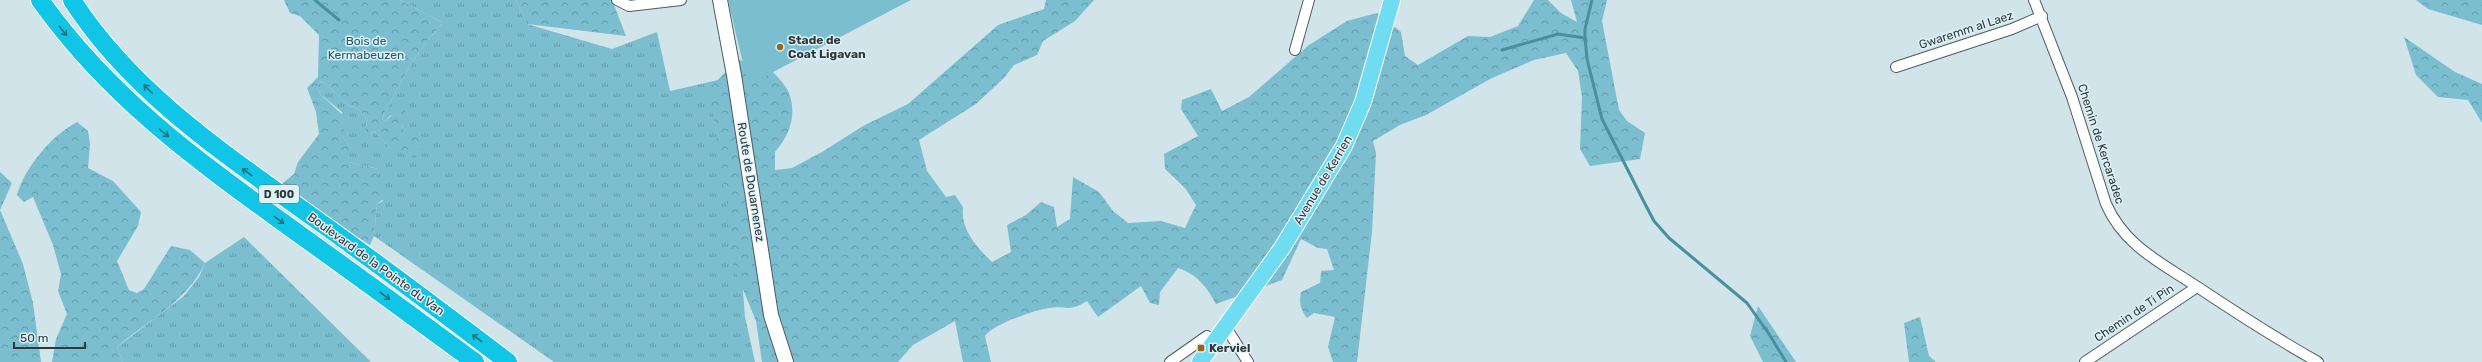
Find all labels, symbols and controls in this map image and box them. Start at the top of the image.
street label: Gwaremm al Laez [1917,8,2015,52]
one-way arrow [59,26,67,37]
place label: Stade de Coat Ligavan [788,33,866,61]
park label: Bois de Kermabeuzen [328,34,404,62]
marker: Stade de Coat Ligavan [775,42,785,52]
street label: Chemin de Kercaradec [2075,82,2127,206]
one-way arrow [143,84,153,94]
street label: Route de Douarnenez [735,121,767,243]
one-way arrow [159,129,170,138]
street label: Avenue de Kerrien [1291,133,1355,227]
one-way arrow [242,168,253,176]
road number: D 100 [259,185,299,203]
street label: Boulevard de la Pointe du Van [305,210,447,318]
one-way arrow [274,216,285,224]
street label: Chemin de Ti Pin [2092,281,2176,345]
one-way arrow [379,292,390,300]
scale bar [14,324,85,350]
text: 50 m [20,331,48,345]
one-way arrow [472,334,483,343]
place label: Kerviel [1209,341,1250,355]
marker: Kerviel [1196,343,1206,353]

